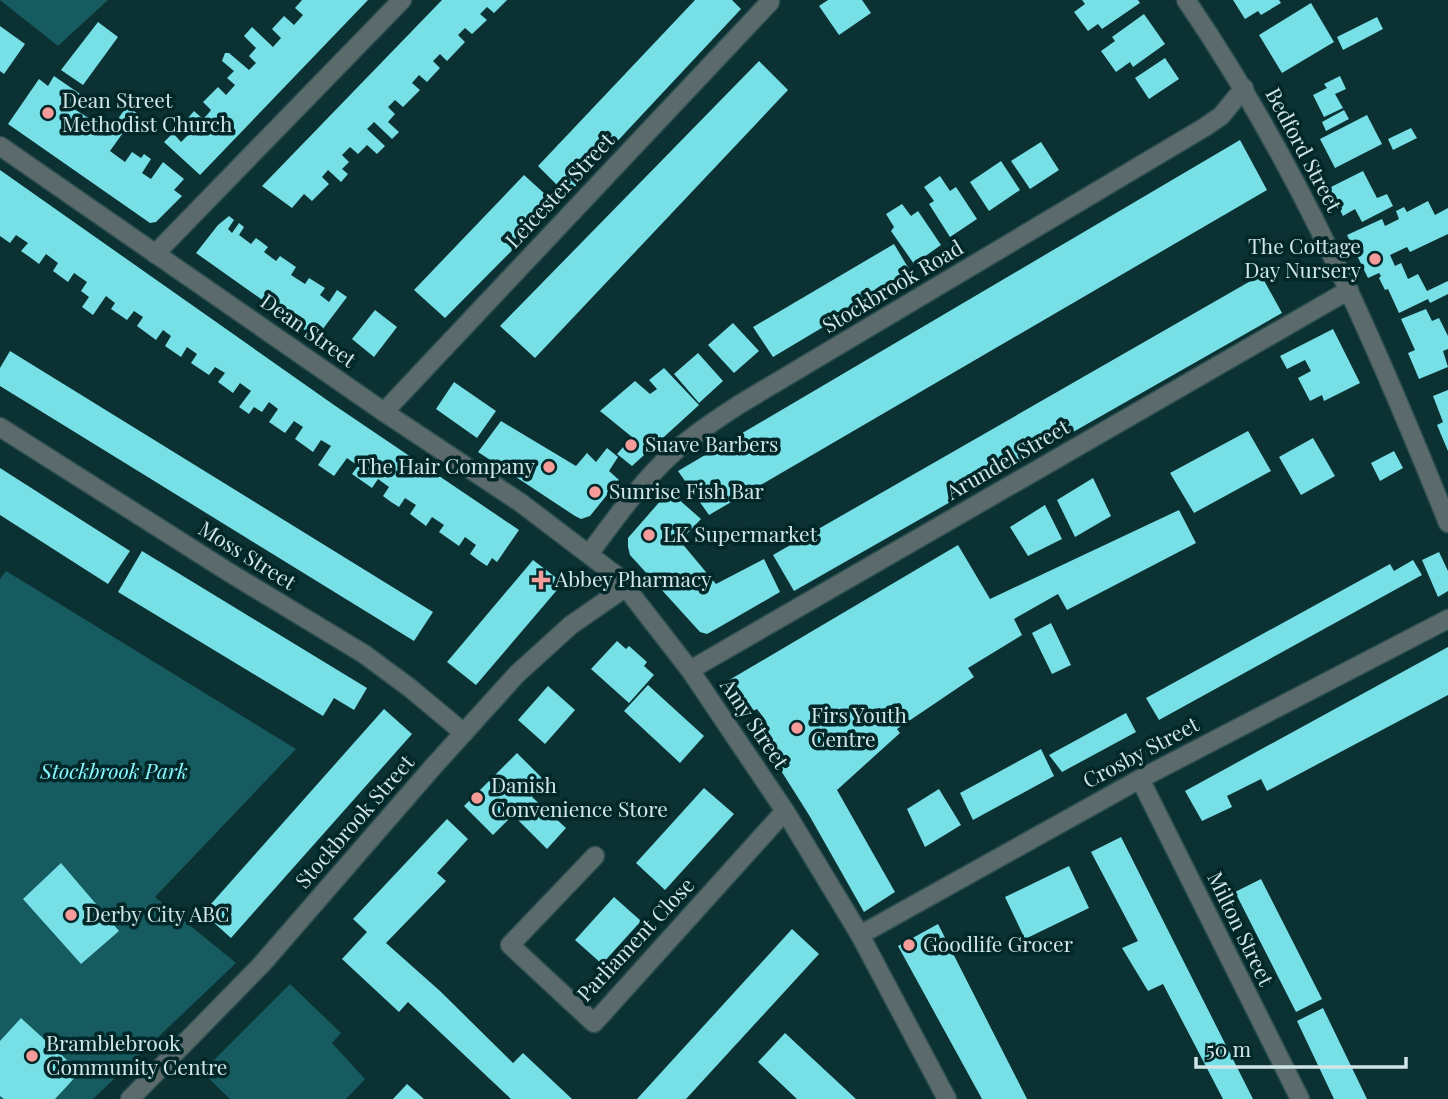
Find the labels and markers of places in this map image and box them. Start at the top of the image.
place label: Dean Street Methodist Church [62,85,233,137]
marker: Dean Street Methodist Church [40,105,56,121]
place label: The Cottage Day Nursery [1244,231,1361,283]
marker: The Cottage Day Nursery [1367,251,1383,267]
place label: Suave Barbers [645,429,778,457]
marker: Suave Barbers [623,437,639,453]
place label: The Hair Company [357,451,535,479]
marker: The Hair Company [541,459,557,475]
place label: Sunrise Fish Bar [609,476,764,504]
marker: Sunrise Fish Bar [587,484,603,500]
place label: LK Supermarket [663,519,818,547]
marker: LK Supermarket [641,527,657,543]
place label: Abbey Pharmacy [554,564,712,592]
marker: Abbey Pharmacy [533,572,549,588]
place label: Firs Youth Centre [811,700,908,752]
marker: Firs Youth Centre [789,720,805,736]
place label: Danish Convenience Store [491,770,668,822]
marker: Danish Convenience Store [469,790,485,806]
place label: Derby City ABC [85,899,230,927]
marker: Derby City ABC [63,907,79,923]
place label: Goodlife Grocer [923,929,1074,957]
marker: Goodlife Grocer [901,937,917,953]
place label: Bramblebrook Community Centre [46,1028,227,1080]
marker: Bramblebrook Community Centre [24,1048,40,1064]

